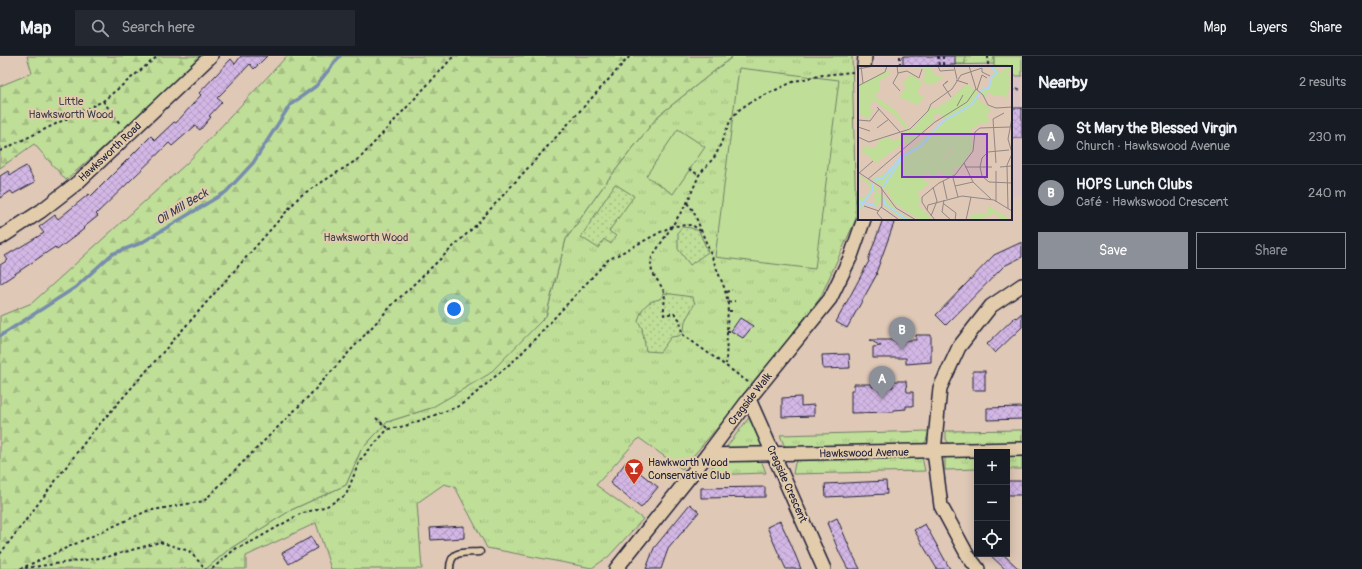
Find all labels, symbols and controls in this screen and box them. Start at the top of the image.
search box [75,10,355,46]
text: Map [20,16,51,40]
icon: search [89,17,111,39]
text: Search here [121,18,195,37]
text: Map [1204,19,1227,36]
text: Layers [1249,19,1287,36]
text: Share [1309,19,1342,36]
inset map [858,66,1012,220]
text: Nearby [1038,72,1087,93]
text: 2 results [1299,74,1346,90]
park label: Little Hawksworth Wood [29,95,113,121]
text: St Mary the Blessed Virgin [1076,119,1237,138]
street label: Hawksworth Road [76,120,144,184]
text: A [1047,129,1055,145]
text: 230 m [1309,129,1346,145]
text: Church · Hawkswood Avenue [1076,138,1230,154]
text: HOPS Lunch Clubs [1076,175,1192,194]
water label: Oil Mill Beck [153,185,212,228]
text: B [1047,185,1055,201]
text: 240 m [1308,185,1346,201]
text: Café · Hawkswood Crescent [1076,194,1228,210]
park label: Hawksworth Wood [324,231,408,244]
button: Save [1038,232,1188,269]
button: Share [1196,232,1346,269]
your location [444,299,464,319]
pin: B [889,317,915,350]
pin: A [869,366,895,399]
street label: Cragside Walk [725,370,775,428]
street label: Cragside Crescent [764,443,810,525]
street label: Hawkswood Avenue [819,446,910,460]
map controls [974,449,1010,557]
button: + [974,449,1010,485]
place label: Hawkworth Wood Conservative Club [648,456,730,482]
bar icon: Hawkworth Wood Conservative Club [623,457,645,485]
button: − [974,485,1010,521]
button: locate [974,521,1010,557]

